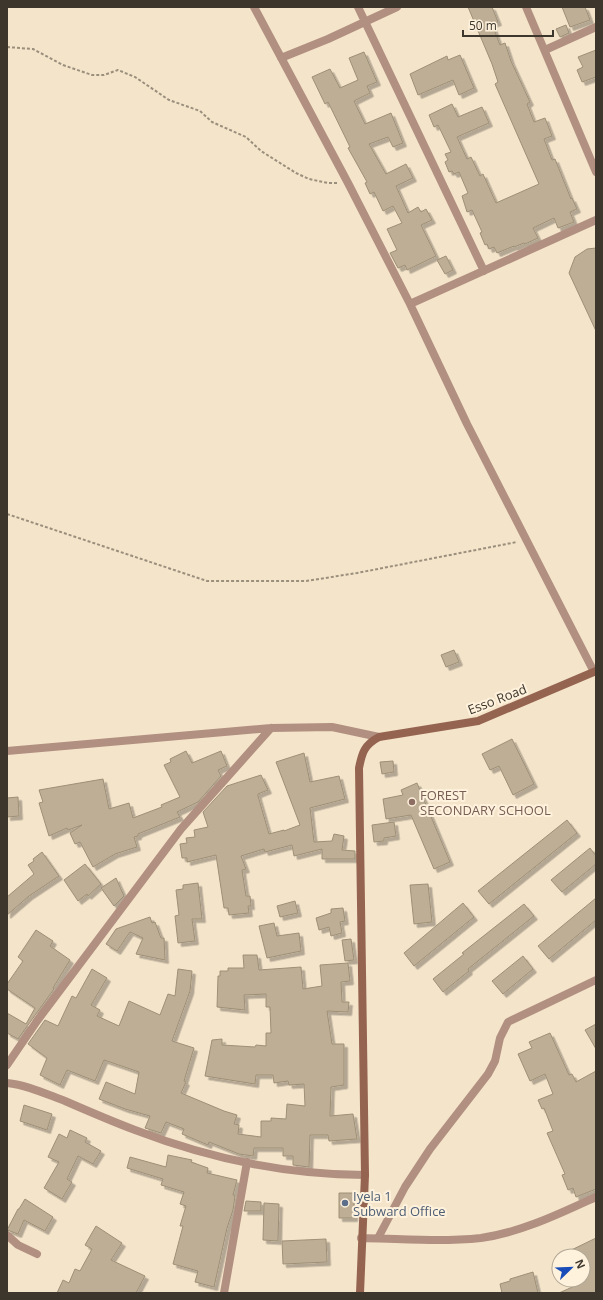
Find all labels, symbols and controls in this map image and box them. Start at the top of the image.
scale bar [463,12,553,38]
text: 50 m [469,17,497,34]
street label: Esso Road [465,680,529,718]
place label: FOREST SECONDARY SCHOOL [420,786,551,819]
marker: FOREST SECONDARY SCHOOL [407,797,417,807]
place label: Iyela 1 Subward Office [353,1187,446,1220]
marker: Iyela 1 Subward Office [340,1198,350,1208]
north arrow [551,1248,591,1288]
text: N [572,1257,589,1271]

